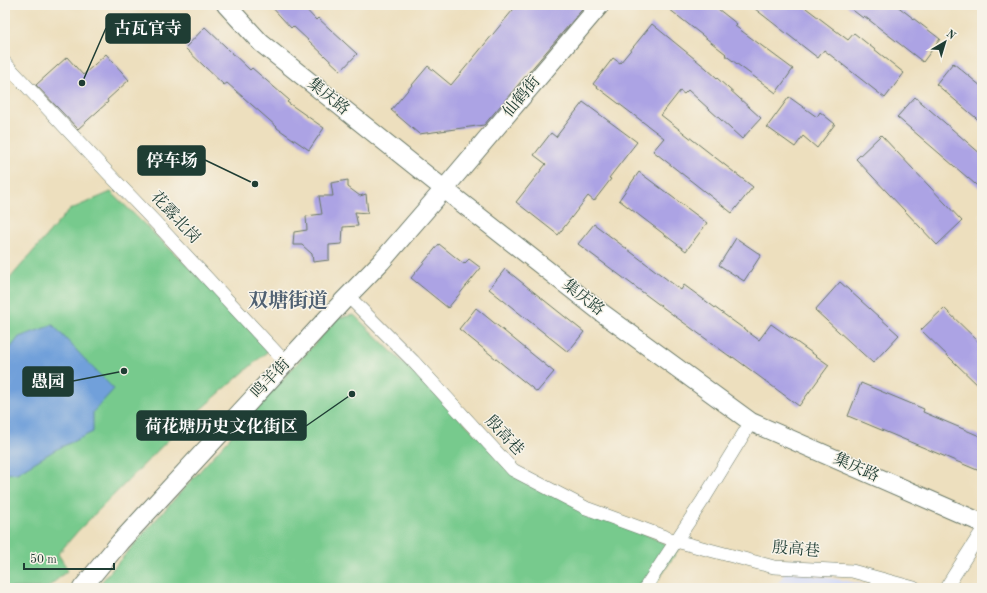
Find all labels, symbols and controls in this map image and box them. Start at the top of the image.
callout: 古瓦官寺 [106,14,190,43]
text: 古瓦官寺 [114,19,182,38]
north arrow [925,22,965,62]
text: N [944,28,957,43]
street label: 仙鹤街 [499,72,544,121]
street label: 集庆路 [304,74,353,118]
callout: 停车场 [138,146,205,175]
text: 停车场 [147,151,198,170]
street label: 花露北岗 [147,188,204,247]
street label: 集庆路 [559,275,608,319]
district label: 双塘街道 [248,289,328,312]
street label: 鸣羊街 [247,355,293,402]
callout: 愚园 [23,367,73,396]
text: 愚园 [31,372,65,391]
callout: 荷花塘历史文化街区 [137,411,306,440]
street label: 殷高巷 [482,412,528,459]
text: 荷花塘历史文化街区 [145,417,298,436]
street label: 集庆路 [831,449,882,485]
street label: 殷高巷 [771,538,821,560]
scale bar [24,545,114,571]
text: 50 m [30,553,57,566]

